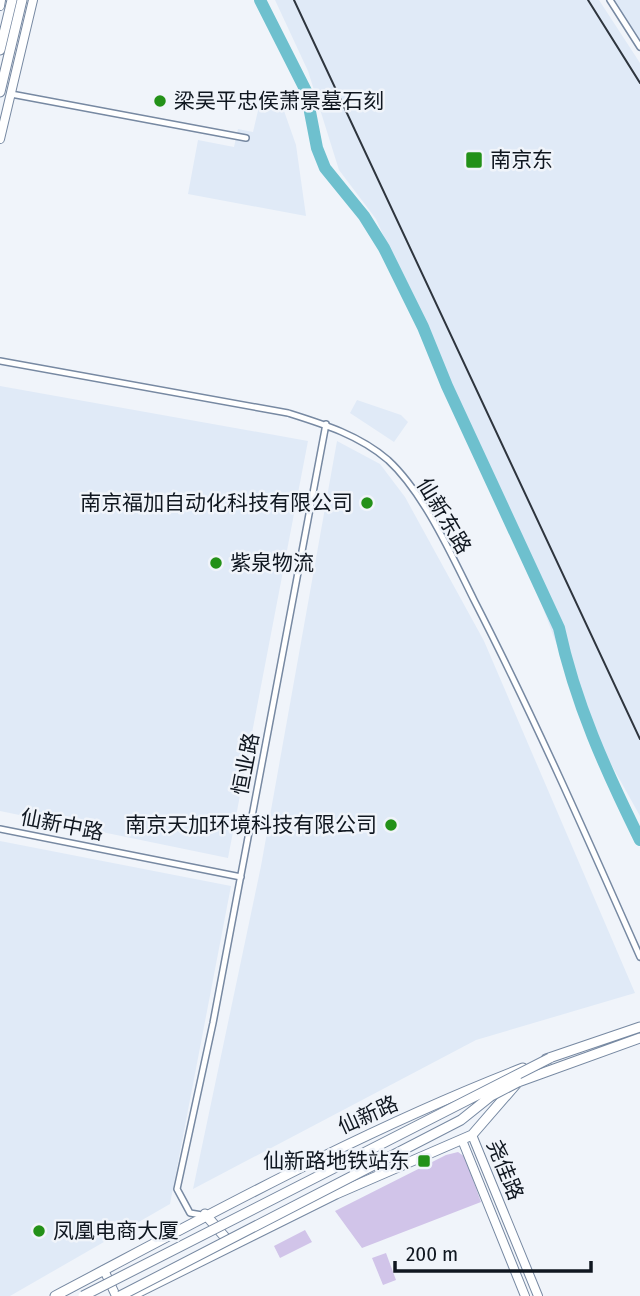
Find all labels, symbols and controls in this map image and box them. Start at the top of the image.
place label: 梁吴平忠侯萧景墓石刻 [174,88,384,114]
marker: 梁吴平忠侯萧景墓石刻 [152,93,168,109]
place label: 南京东 [490,147,553,173]
marker: 南京东 [464,150,484,170]
street label: 仙新东路 [411,473,477,559]
place label: 南京福加自动化科技有限公司 [80,490,353,516]
marker: 南京福加自动化科技有限公司 [359,495,375,511]
place label: 紫泉物流 [230,550,314,576]
marker: 紫泉物流 [208,555,224,571]
street label: 恒业路 [227,731,265,797]
street label: 仙新中路 [18,804,106,846]
place label: 南京天加环境科技有限公司 [125,812,377,838]
marker: 南京天加环境科技有限公司 [383,817,399,833]
street label: 仙新路 [334,1090,402,1140]
street label: 尧佳路 [481,1136,529,1204]
place label: 仙新路地铁站东 [263,1148,410,1174]
marker: 仙新路地铁站东 [416,1153,432,1169]
place label: 凤凰电商大厦 [53,1218,179,1244]
marker: 凤凰电商大厦 [31,1223,47,1239]
scale bar [395,1230,591,1274]
text: 200 m [406,1241,458,1267]

